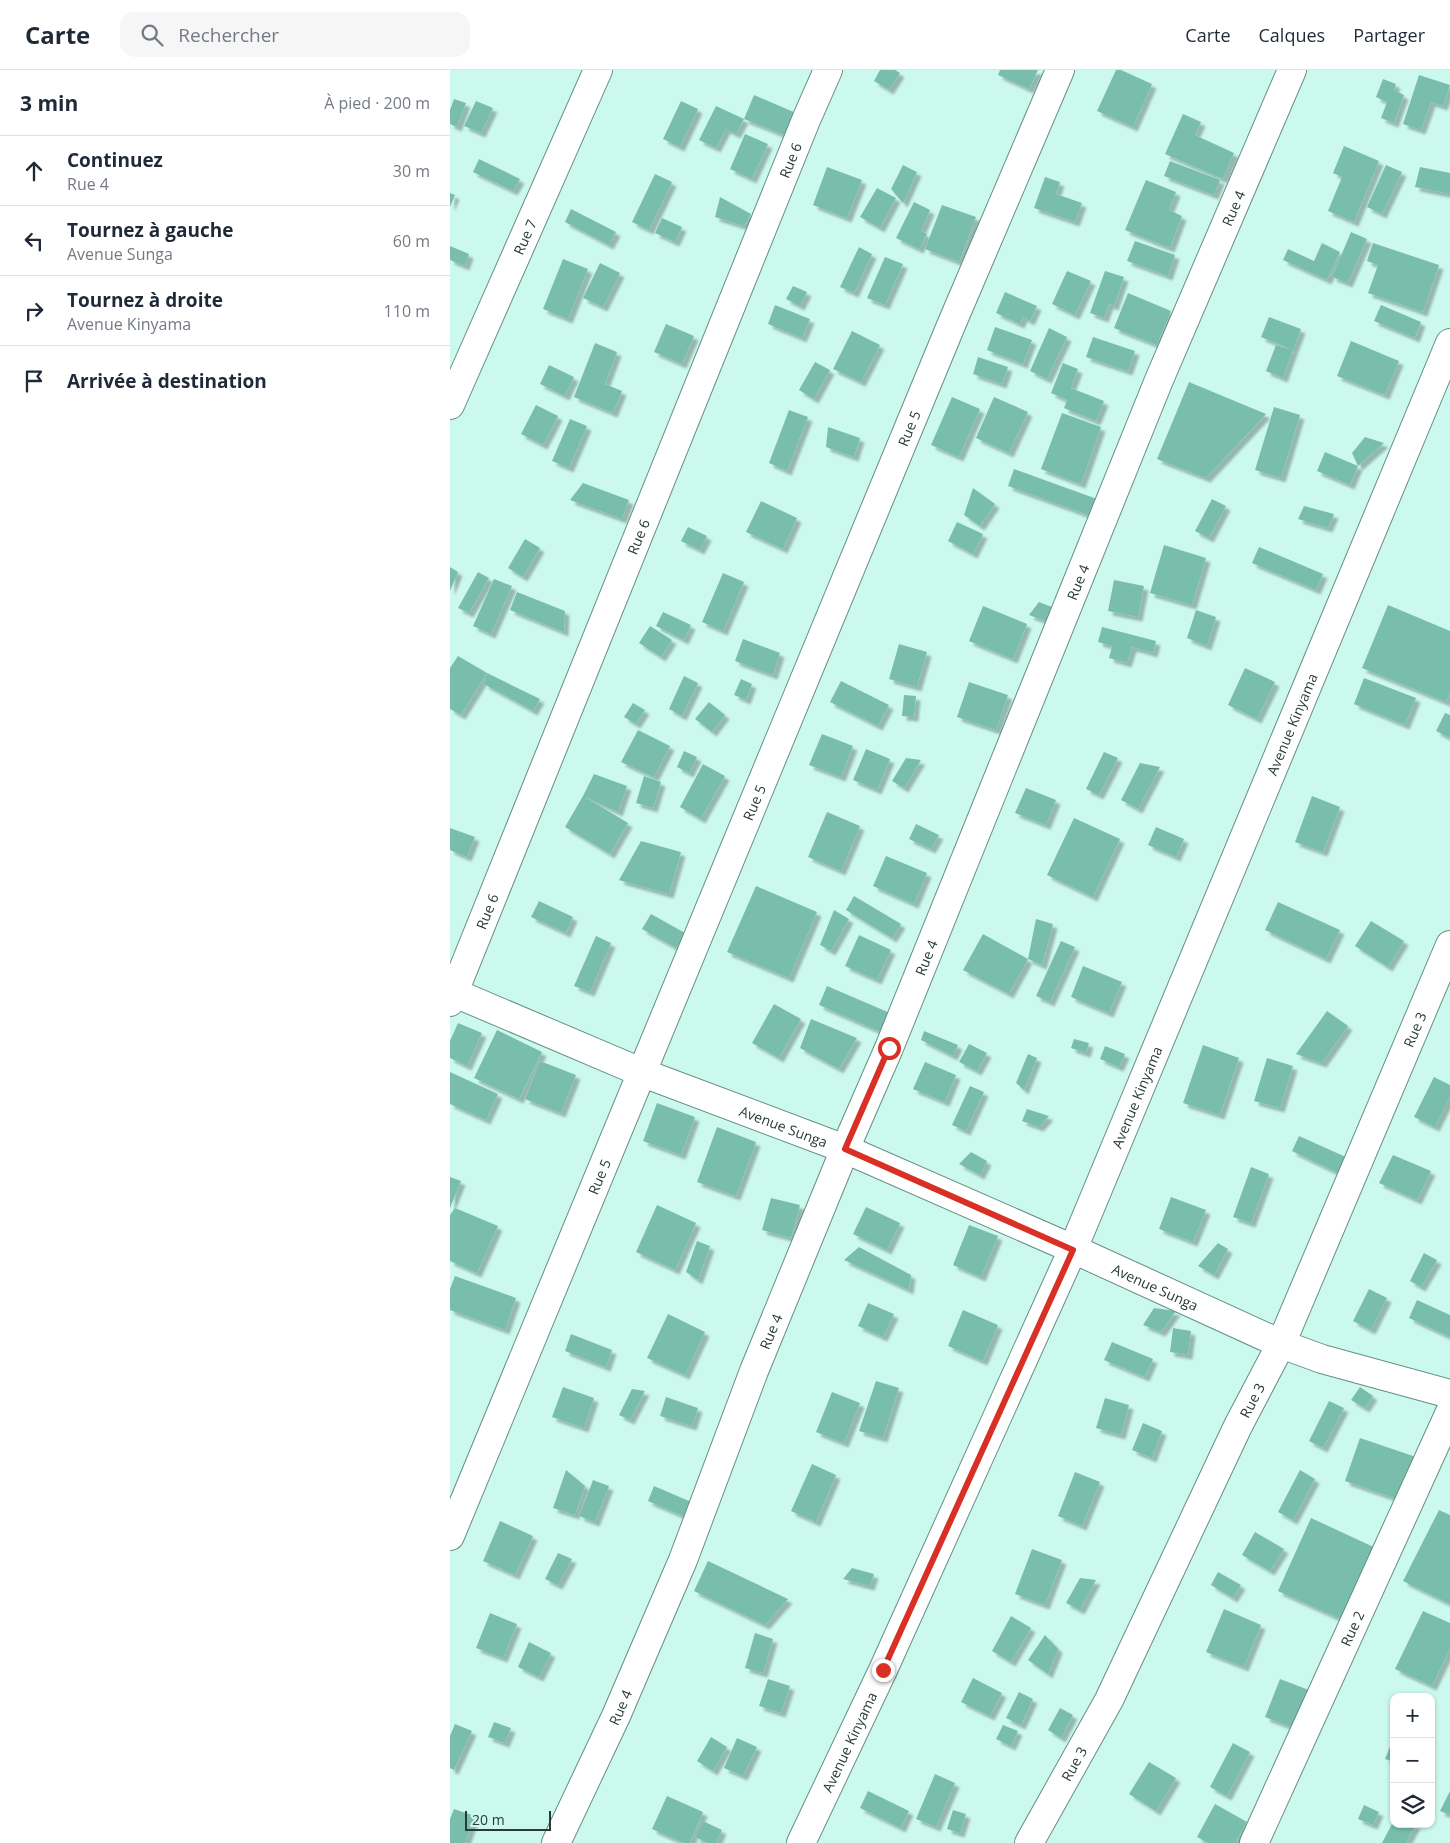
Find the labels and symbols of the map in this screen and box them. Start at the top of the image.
street label: Rue 6 [774,139,806,181]
street label: Rue 4 [1217,187,1249,229]
street label: Rue 7 [508,216,540,257]
street label: Rue 5 [893,408,924,449]
street label: Rue 6 [622,516,654,557]
street label: Rue 4 [1062,561,1093,602]
street label: Avenue Kinyama [1262,670,1321,778]
street label: Rue 5 [738,782,769,823]
street label: Rue 6 [471,891,502,932]
street label: Rue 4 [910,937,941,978]
street label: Rue 3 [1398,1009,1430,1050]
route start [878,1037,901,1060]
street label: Avenue Kinyama [1107,1043,1166,1151]
street label: Avenue Sunga [737,1101,830,1151]
street label: Rue 5 [583,1156,615,1197]
street label: Avenue Sunga [1109,1259,1201,1315]
street label: Rue 4 [754,1311,786,1352]
street label: Rue 3 [1235,1379,1269,1421]
street label: Rue 2 [1335,1608,1368,1649]
route end [872,1659,895,1682]
street label: Rue 4 [604,1687,636,1728]
street label: Avenue Kinyama [817,1689,881,1795]
street label: Rue 3 [1056,1743,1091,1784]
scale bar [465,1808,551,1831]

